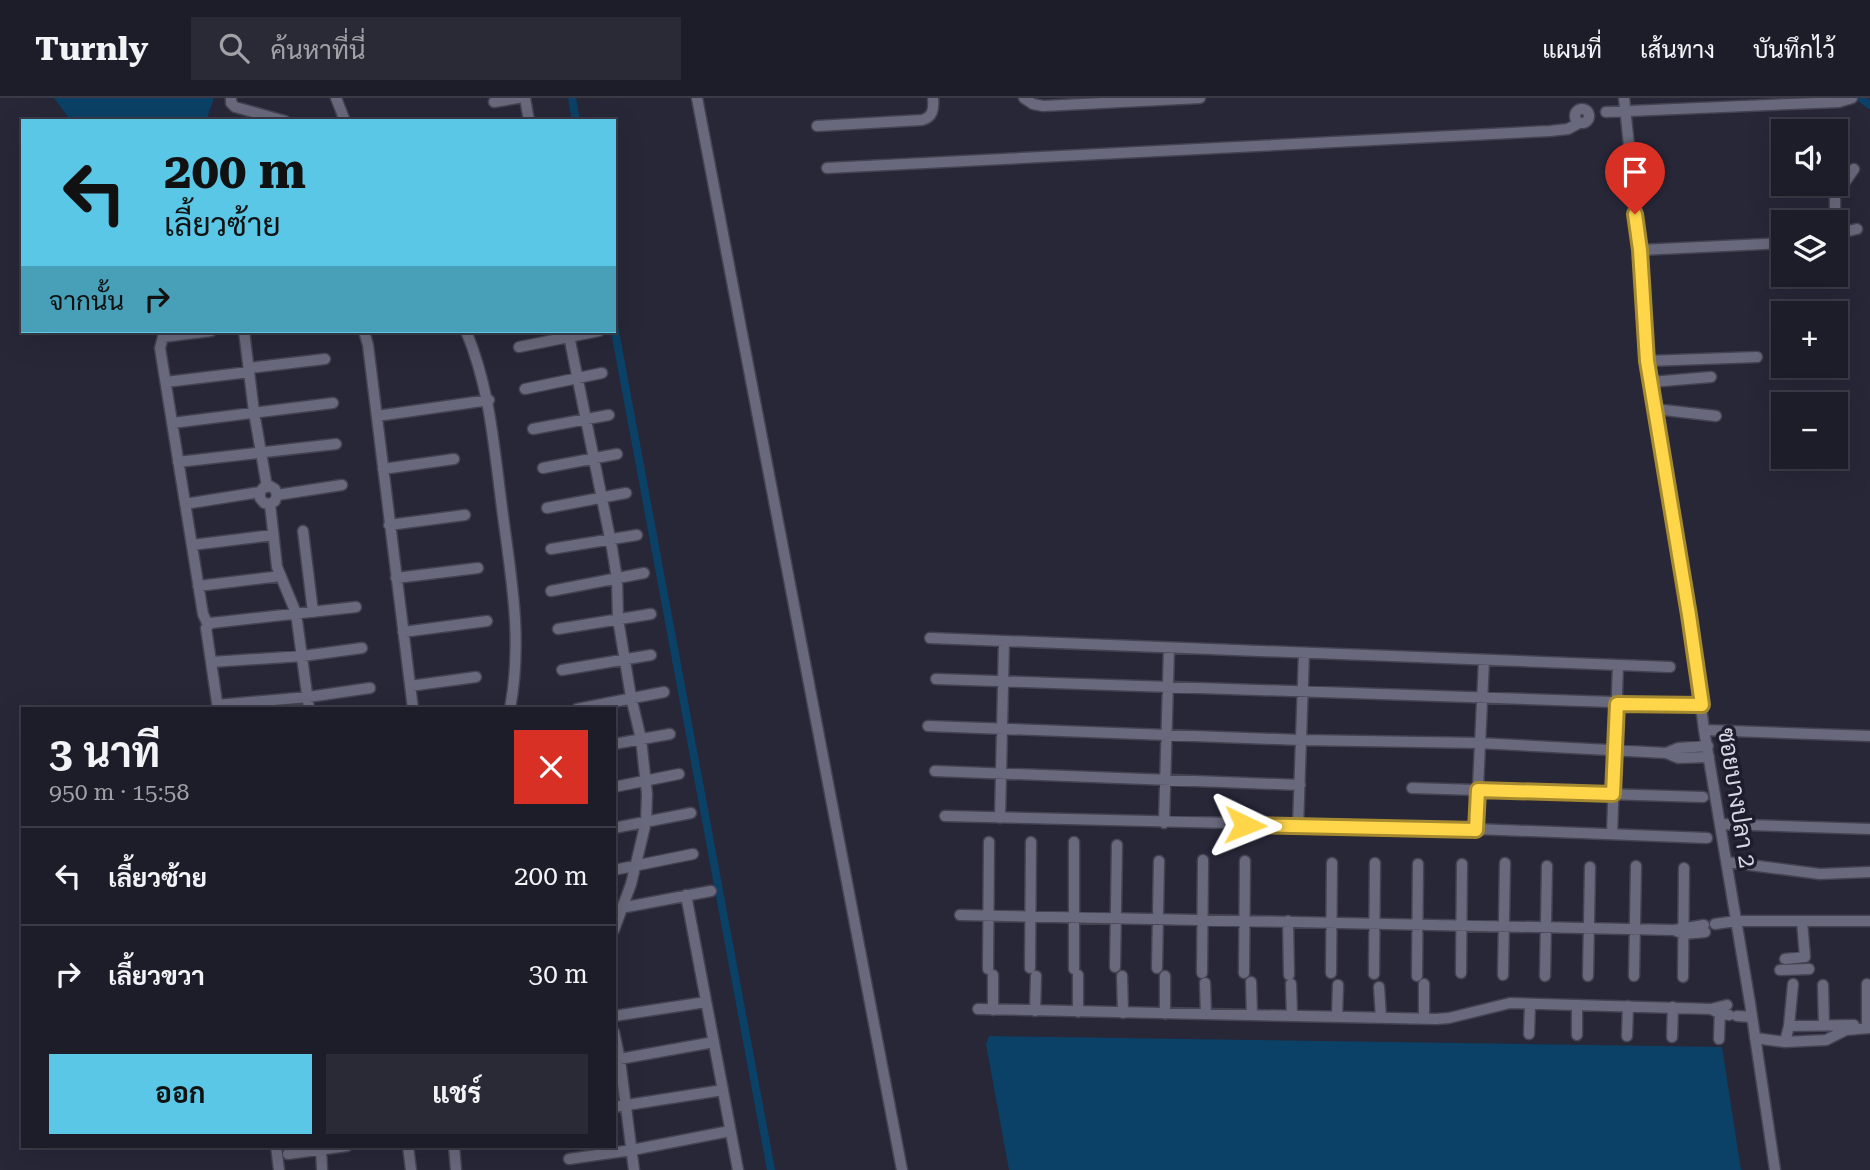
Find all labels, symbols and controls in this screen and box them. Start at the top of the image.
search box [191,17,681,80]
text: Turnly [35,29,149,68]
icon: search [215,29,253,67]
text: ค้นหาที่นี่ [271,35,366,65]
text: แผนที่ [1542,36,1602,64]
text: เส้นทาง [1640,36,1715,64]
text: บันทึกไว้ [1753,36,1835,64]
map controls [1771,119,1848,469]
button: sound [1771,119,1848,196]
pin [1605,142,1665,214]
text: 200 m [164,143,306,200]
icon: left [49,147,140,238]
icon: arrive [1616,153,1654,191]
text: เลี้ยวซ้าย [164,206,281,244]
button: layers [1771,210,1848,287]
icon: right [138,280,176,318]
text: จากนั้น [49,286,124,316]
button: + [1771,301,1848,378]
button: − [1771,392,1848,469]
street label: ซอยบางปลา 2 [1712,726,1762,870]
text: 3 นาที [49,728,160,777]
button: close [514,730,588,804]
text: 950 m · 15:58 [49,779,189,806]
position arrow [1208,788,1282,862]
icon: left [49,857,87,895]
text: 200 m [514,861,588,891]
text: เลี้ยวซ้าย [108,863,207,893]
icon: right [49,955,87,993]
text: 30 m [529,959,588,989]
text: เลี้ยวขวา [108,961,205,991]
button: ออก [49,1054,312,1134]
button: แชร์ [326,1054,588,1134]

